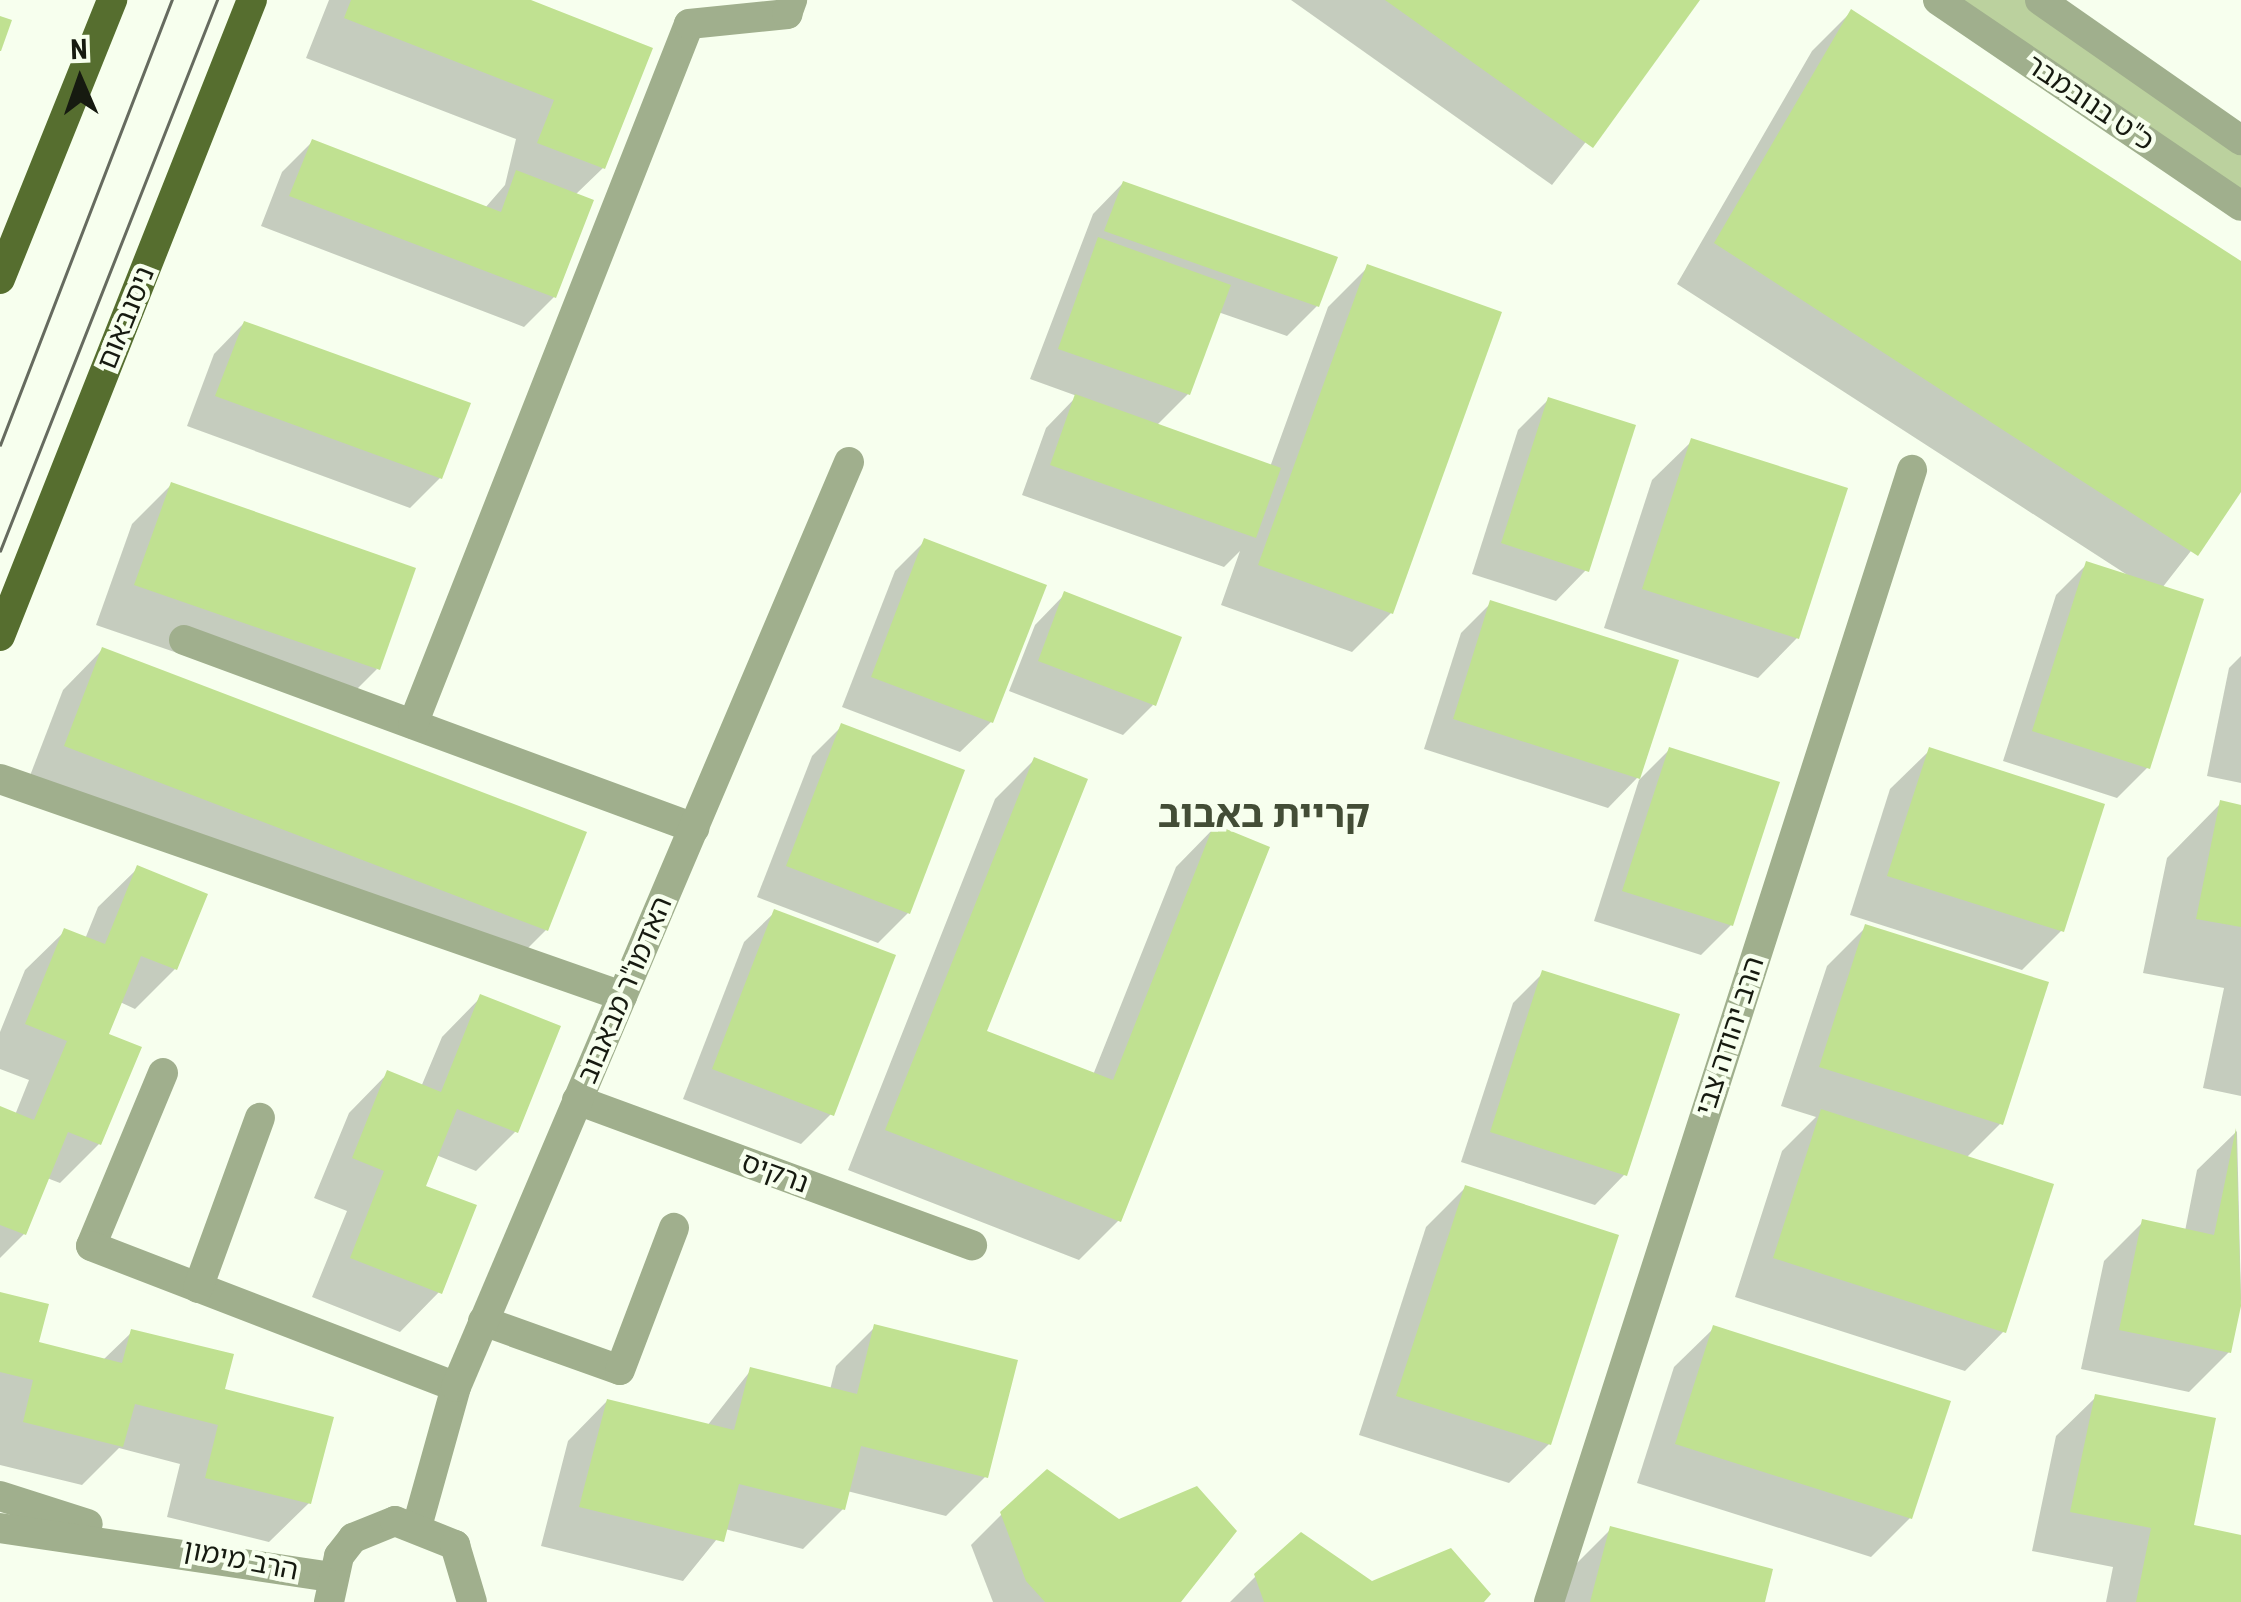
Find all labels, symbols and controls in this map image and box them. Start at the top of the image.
north arrow [30,30,130,130]
text: N [70,33,88,66]
street label: כ"ט בנובמבר [2020,48,2160,158]
street label: ניסנבאום [90,262,162,374]
district label: קריית באבוב [1158,792,1370,838]
street label: האדמו"ר מבאבוב [571,892,679,1088]
street label: הרב יהודה צבי [1689,952,1771,1120]
street label: נרקיס [737,1145,813,1201]
street label: הרב מימון [181,1532,301,1588]

